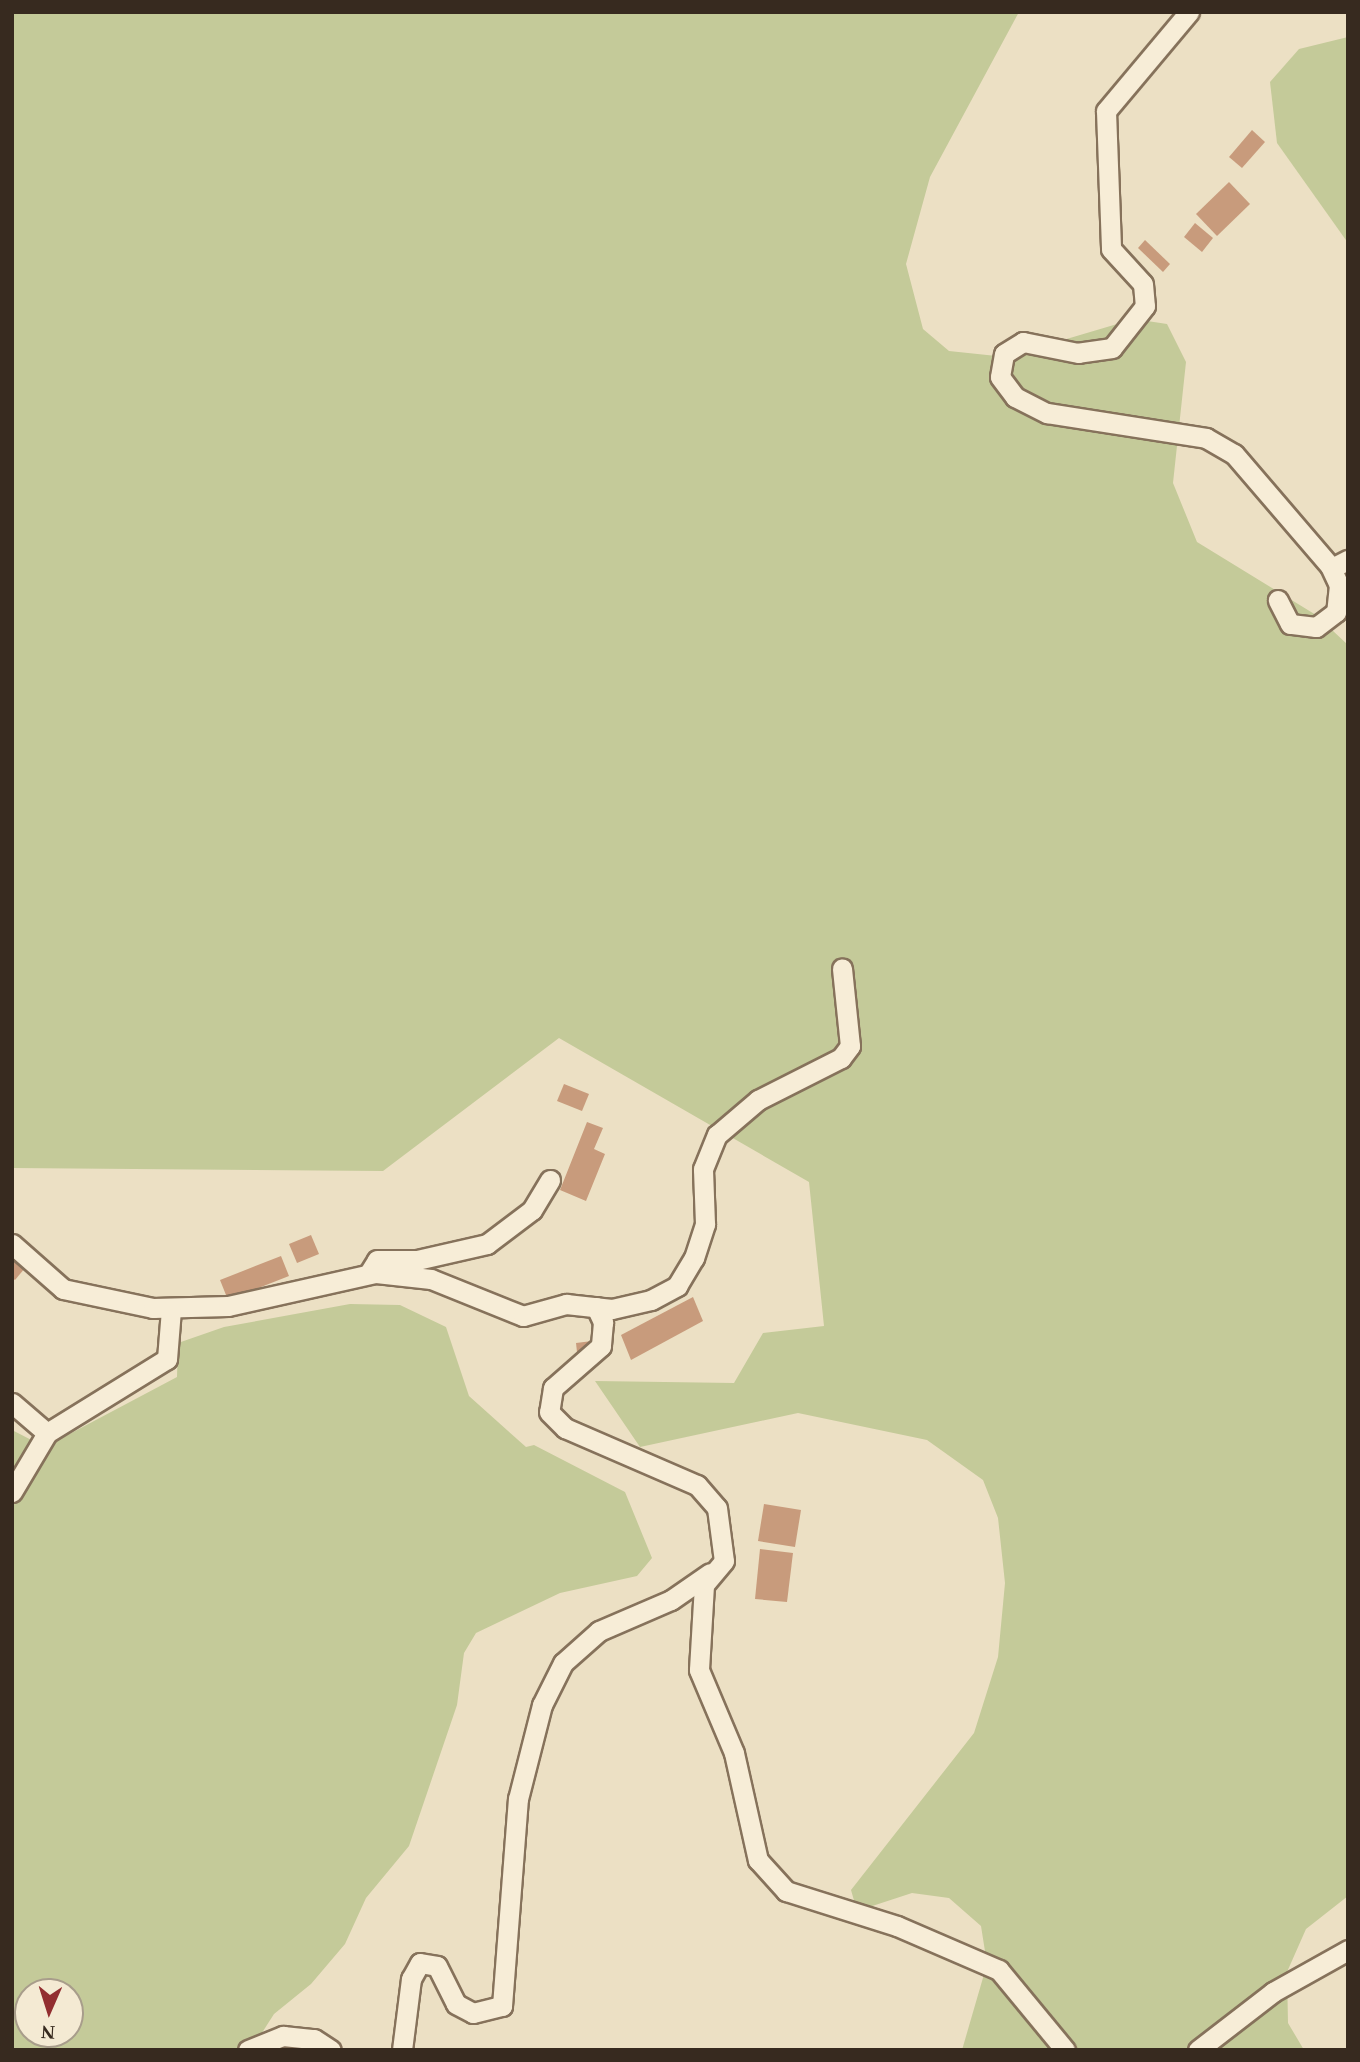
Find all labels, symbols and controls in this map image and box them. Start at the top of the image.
north arrow [14,1978,84,2048]
text: N [41,2022,55,2043]

